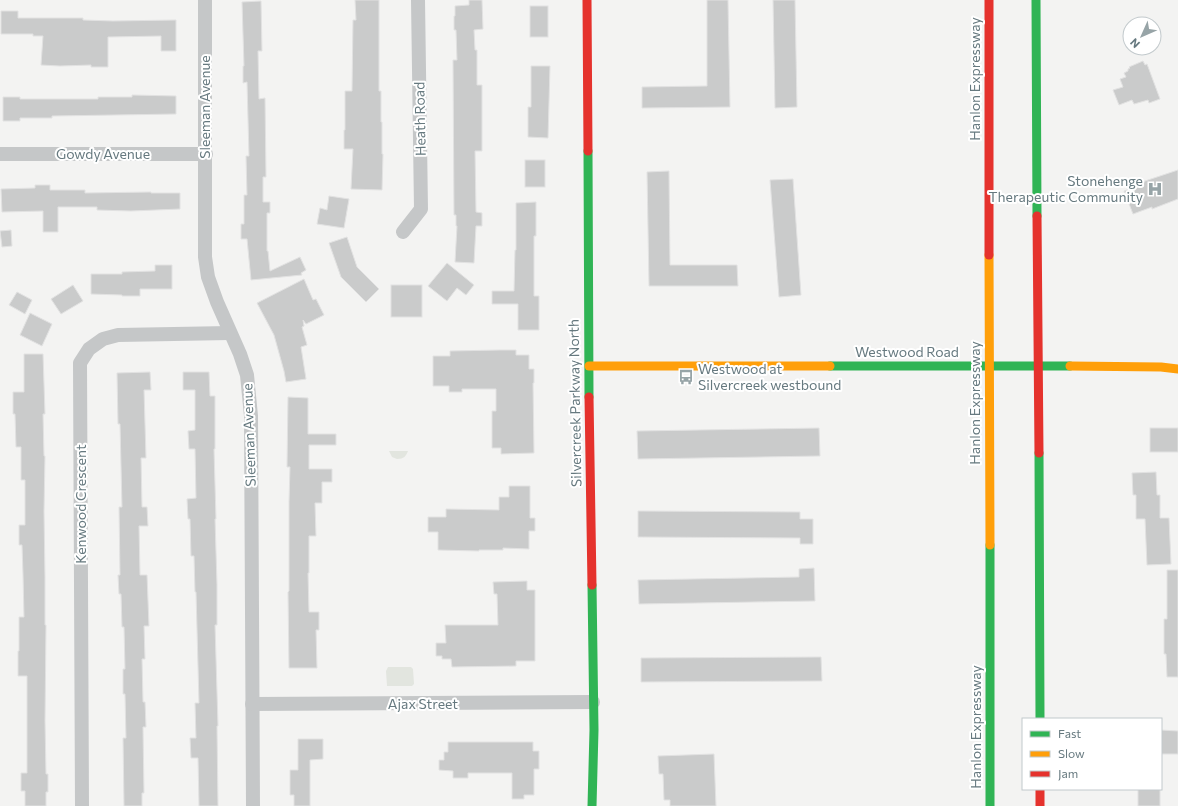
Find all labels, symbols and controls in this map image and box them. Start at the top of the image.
north arrow [1122,16,1162,56]
street label: Hanlon Expressway [966,17,983,141]
text: N [1127,36,1142,51]
street label: Sleeman Avenue [196,55,213,159]
street label: Heath Road [410,82,429,156]
street label: Gowdy Avenue [56,145,150,162]
place label: Stonehenge Therapeutic Community [989,172,1143,205]
hospital icon: Stonehenge Therapeutic Community [1146,180,1164,198]
street label: Silvercreek Parkway North [565,319,584,487]
street label: Hanlon Expressway [966,341,983,465]
street label: Westwood Road [855,343,959,360]
place label: Westwood at Silvercreek westbound [698,360,841,393]
bus stop icon: Westwood at Silvercreek westbound [677,368,695,386]
street label: Sleeman Avenue [238,383,259,487]
street label: Kenwood Crescent [72,444,89,564]
street label: Hanlon Expressway [967,665,984,789]
street label: Ajax Street [388,695,458,712]
legend [1022,718,1162,790]
text: Fast [1058,726,1081,740]
text: Slow [1058,746,1085,760]
text: Jam [1058,766,1078,781]

